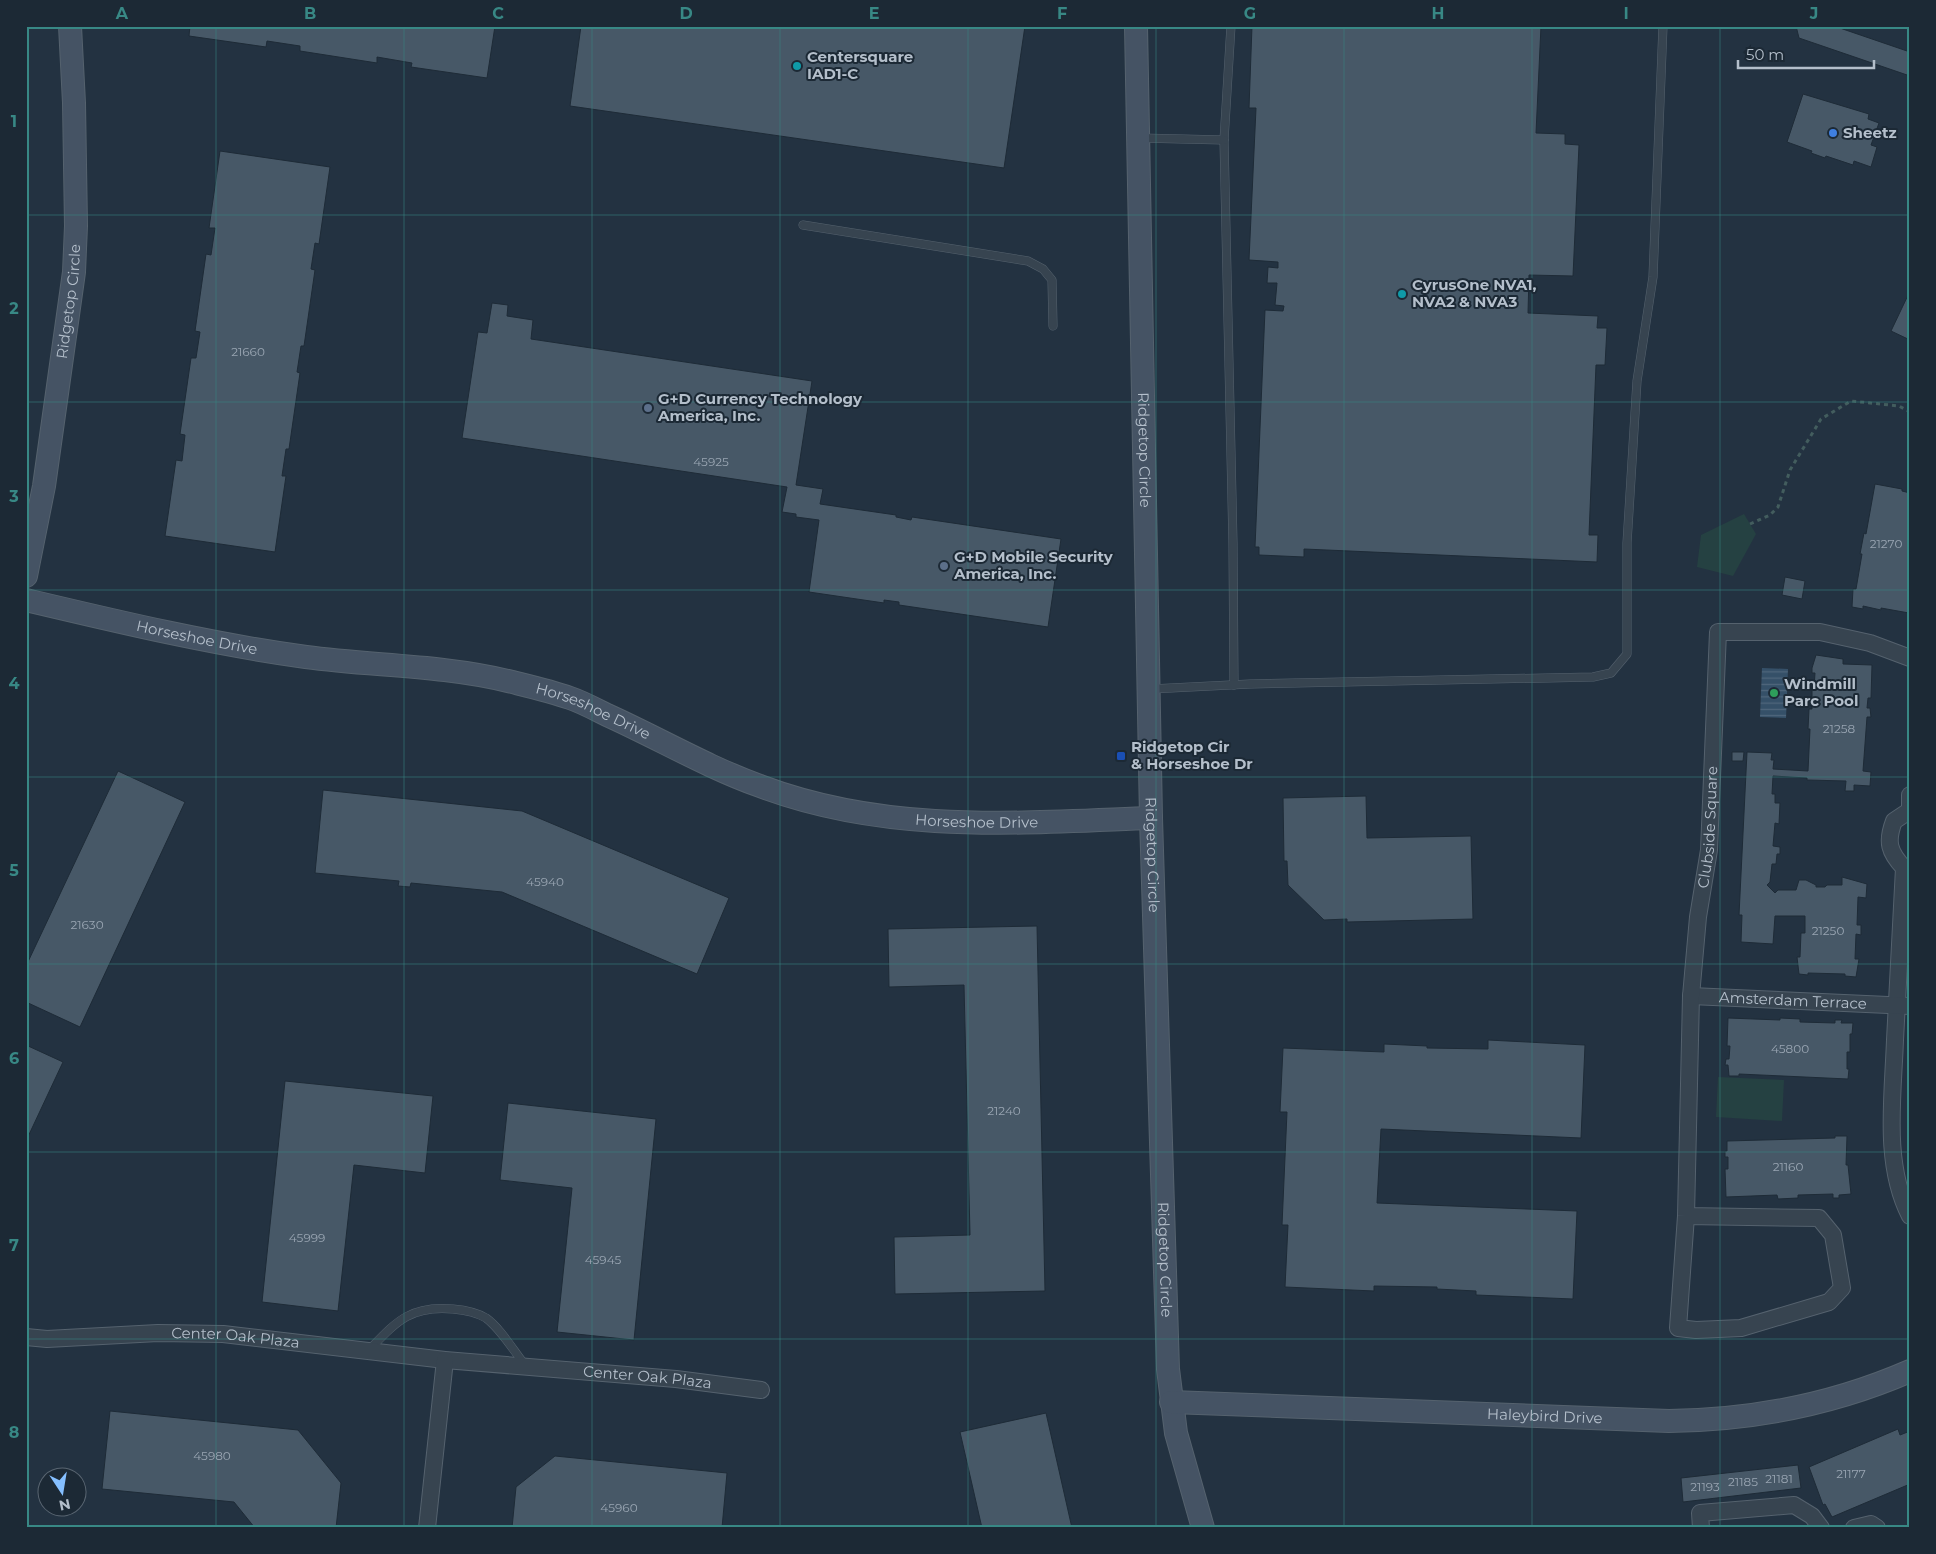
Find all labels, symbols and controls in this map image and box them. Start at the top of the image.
text: A [115,4,129,23]
text: B [304,4,316,23]
text: C [492,4,504,23]
text: D [679,4,693,23]
text: E [869,4,879,23]
text: F [1057,4,1067,23]
text: G [1244,4,1256,23]
text: H [1432,4,1444,23]
text: I [1623,4,1629,23]
text: J [1809,4,1818,23]
scale bar [1738,38,1875,70]
text: 50 m [1746,45,1784,64]
place label: Centersquare IAD1-C [807,47,913,83]
marker: Centersquare IAD1-C [791,60,803,72]
text: 1 [11,112,17,131]
place label: Sheetz [1843,123,1897,142]
marker: Sheetz [1827,127,1839,139]
street label: Ridgetop Circle [52,244,84,360]
place label: CyrusOne NVA1, NVA2 & NVA3 [1412,275,1537,311]
marker: CyrusOne NVA1, NVA2 & NVA3 [1396,288,1408,300]
text: 2 [9,299,19,318]
house number: 21660 [231,344,265,359]
place label: G+D Currency Technology America, Inc. [657,389,863,425]
street label: Ridgetop Circle [1134,392,1155,508]
marker: G+D Currency Technology America, Inc. [642,402,654,414]
house number: 45925 [693,454,729,469]
text: 3 [8,487,19,506]
house number: 21270 [1870,536,1902,551]
place label: G+D Mobile Security America, Inc. [953,547,1114,583]
marker: G+D Mobile Security America, Inc. [938,560,950,572]
street label: Horseshoe Drive [135,616,259,658]
text: 4 [8,674,20,693]
place label: Windmill Parc Pool [1784,674,1858,710]
street label: Horseshoe Drive [534,678,654,743]
marker: Windmill Parc Pool [1768,687,1780,699]
house number: 21258 [1823,721,1856,736]
place label: Ridgetop Cir & Horseshoe Dr [1131,737,1253,773]
marker: Ridgetop Cir & Horseshoe Dr [1115,750,1127,762]
street label: Clubside Square [1693,766,1721,890]
street label: Ridgetop Circle [1142,797,1164,913]
street label: Horseshoe Drive [914,810,1038,832]
text: 5 [9,861,19,880]
house number: 45940 [526,874,564,889]
house number: 21630 [70,917,104,932]
house number: 21250 [1812,923,1844,938]
street label: Amsterdam Terrace [1719,987,1867,1013]
house number: 45800 [1771,1041,1809,1056]
text: 6 [9,1049,19,1068]
house number: 21240 [987,1103,1021,1118]
house number: 21160 [1773,1159,1803,1174]
street label: Ridgetop Circle [1154,1202,1176,1318]
house number: 45999 [289,1230,325,1245]
text: 7 [9,1236,19,1255]
house number: 45945 [585,1252,622,1267]
street label: Center Oak Plaza [171,1323,301,1352]
street label: Center Oak Plaza [583,1361,713,1393]
street label: Haleybird Drive [1487,1404,1603,1427]
text: 8 [9,1423,19,1442]
house number: 45980 [193,1448,231,1463]
north arrow [38,1466,88,1516]
house number: 21177 [1836,1466,1866,1481]
house number: 21181 [1765,1471,1793,1486]
house number: 21185 [1728,1474,1758,1489]
house number: 21193 [1690,1479,1720,1494]
text: N [57,1495,72,1515]
house number: 45960 [600,1500,638,1515]

